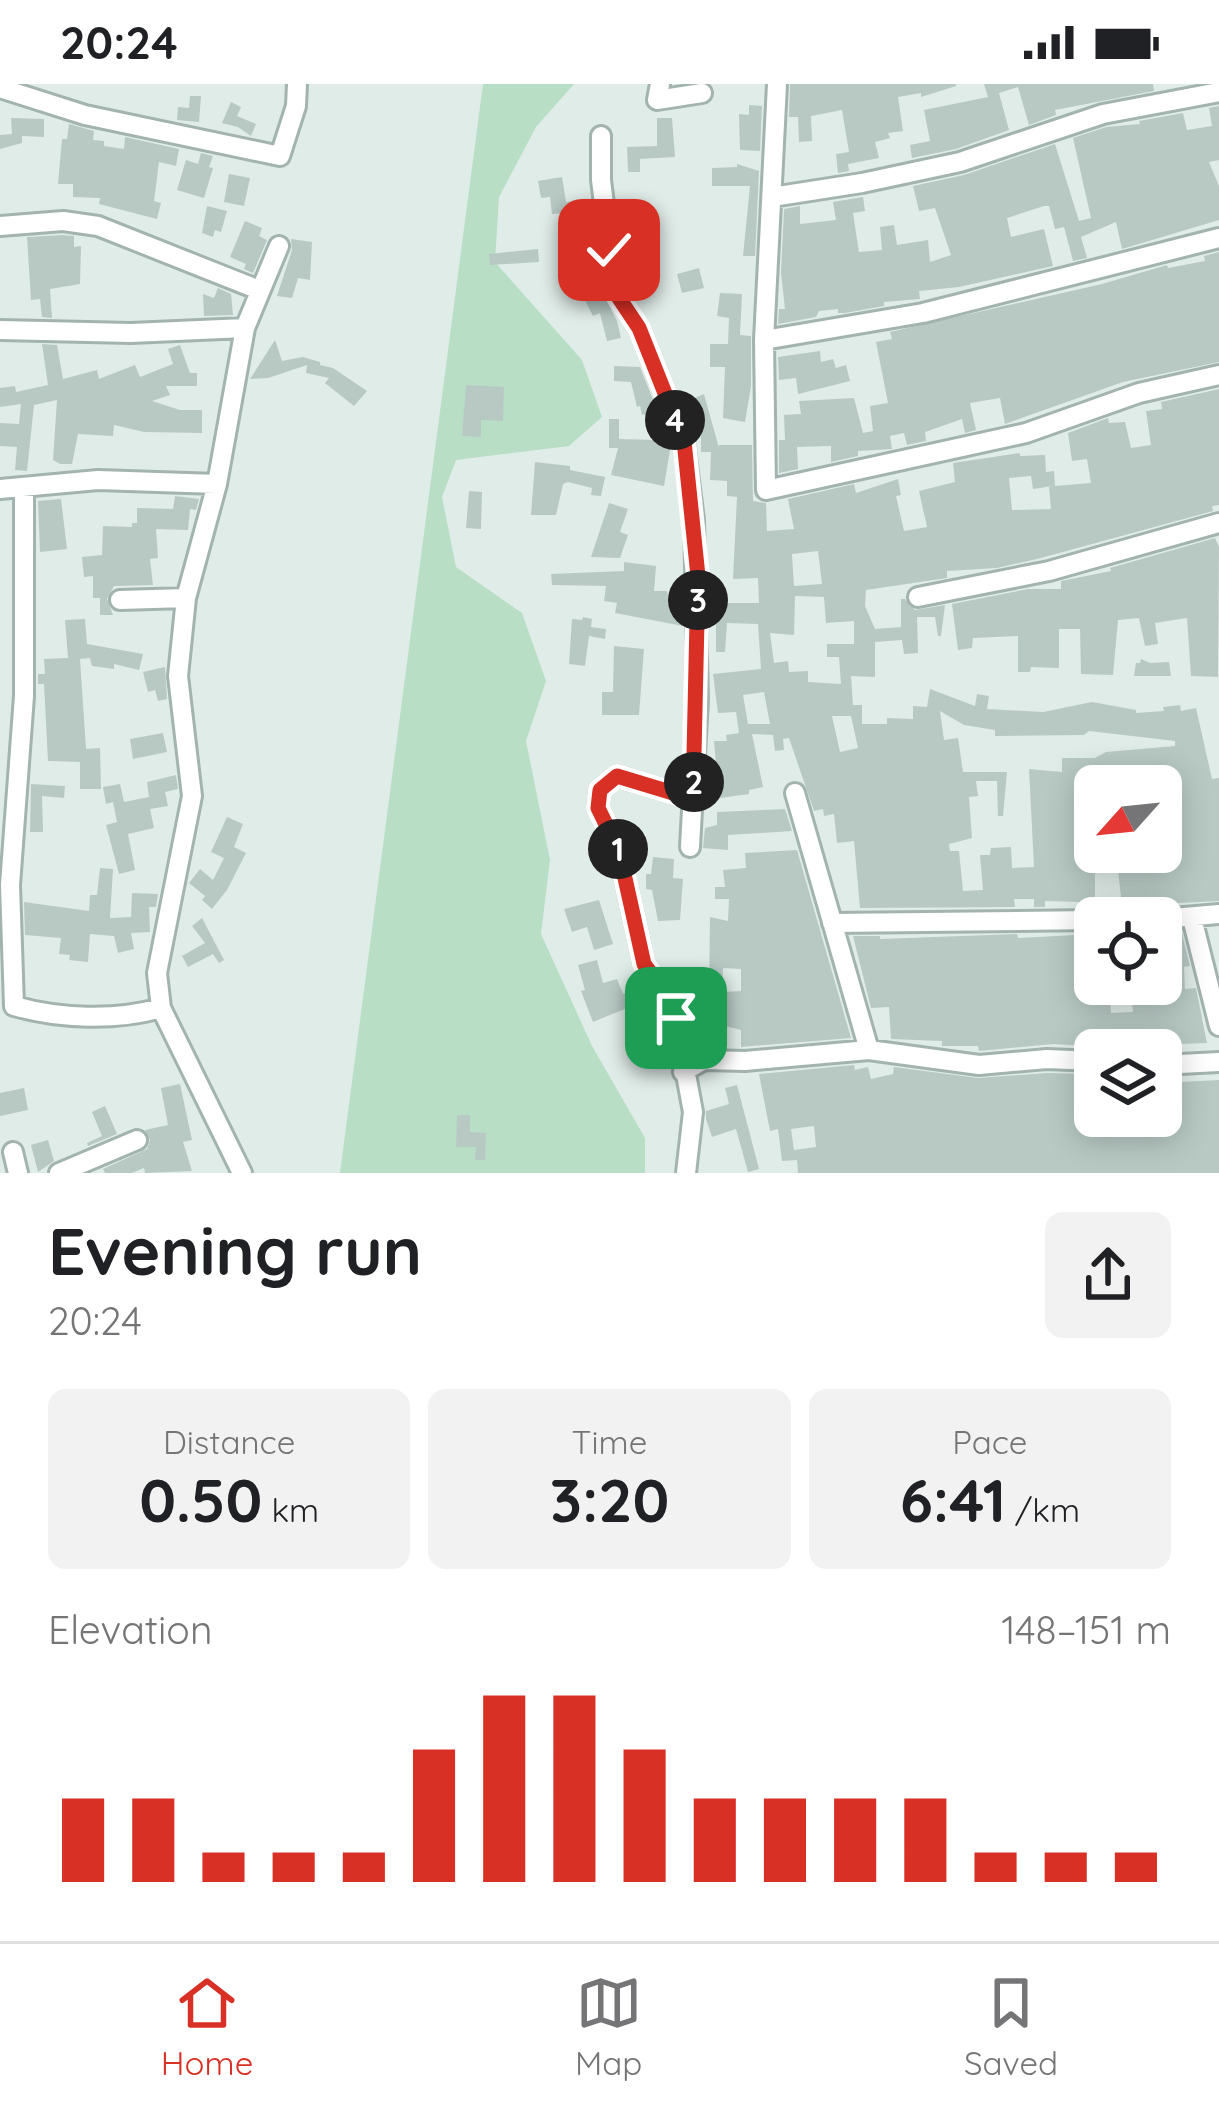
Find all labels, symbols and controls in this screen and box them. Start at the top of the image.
text: 20:24 [60,14,178,70]
pin [558,199,660,301]
icon: check [576,217,642,283]
pin: 4 [645,390,705,450]
text: 4 [665,399,685,440]
pin: 3 [668,570,728,630]
text: 3 [689,579,707,620]
pin: 2 [664,752,724,812]
text: 2 [685,761,703,802]
north arrow [1074,765,1182,873]
map controls [1074,765,1182,1137]
pin: 1 [588,819,648,879]
text: 1 [612,828,624,869]
button: locate [1074,897,1182,1005]
pin [625,967,727,1069]
icon: arrive [643,985,709,1051]
button: layers [1074,1029,1182,1137]
text: Evening run [48,1209,422,1292]
button: share [1045,1212,1171,1338]
text: 20:24 [48,1296,142,1345]
text: Distance [163,1421,295,1462]
text: Time [572,1421,647,1462]
text: Pace [952,1421,1027,1462]
text: 0.50 [139,1462,262,1537]
text: 3:20 [550,1462,669,1537]
text: 6:41 [900,1462,1006,1537]
text: km [262,1489,319,1530]
text: /km [1006,1489,1080,1530]
text: Elevation [48,1605,212,1654]
text: 148–151 m [1001,1605,1171,1654]
tab: Home [161,1970,253,2083]
tab: Map [575,1970,642,2083]
tab: Saved [964,1970,1058,2083]

